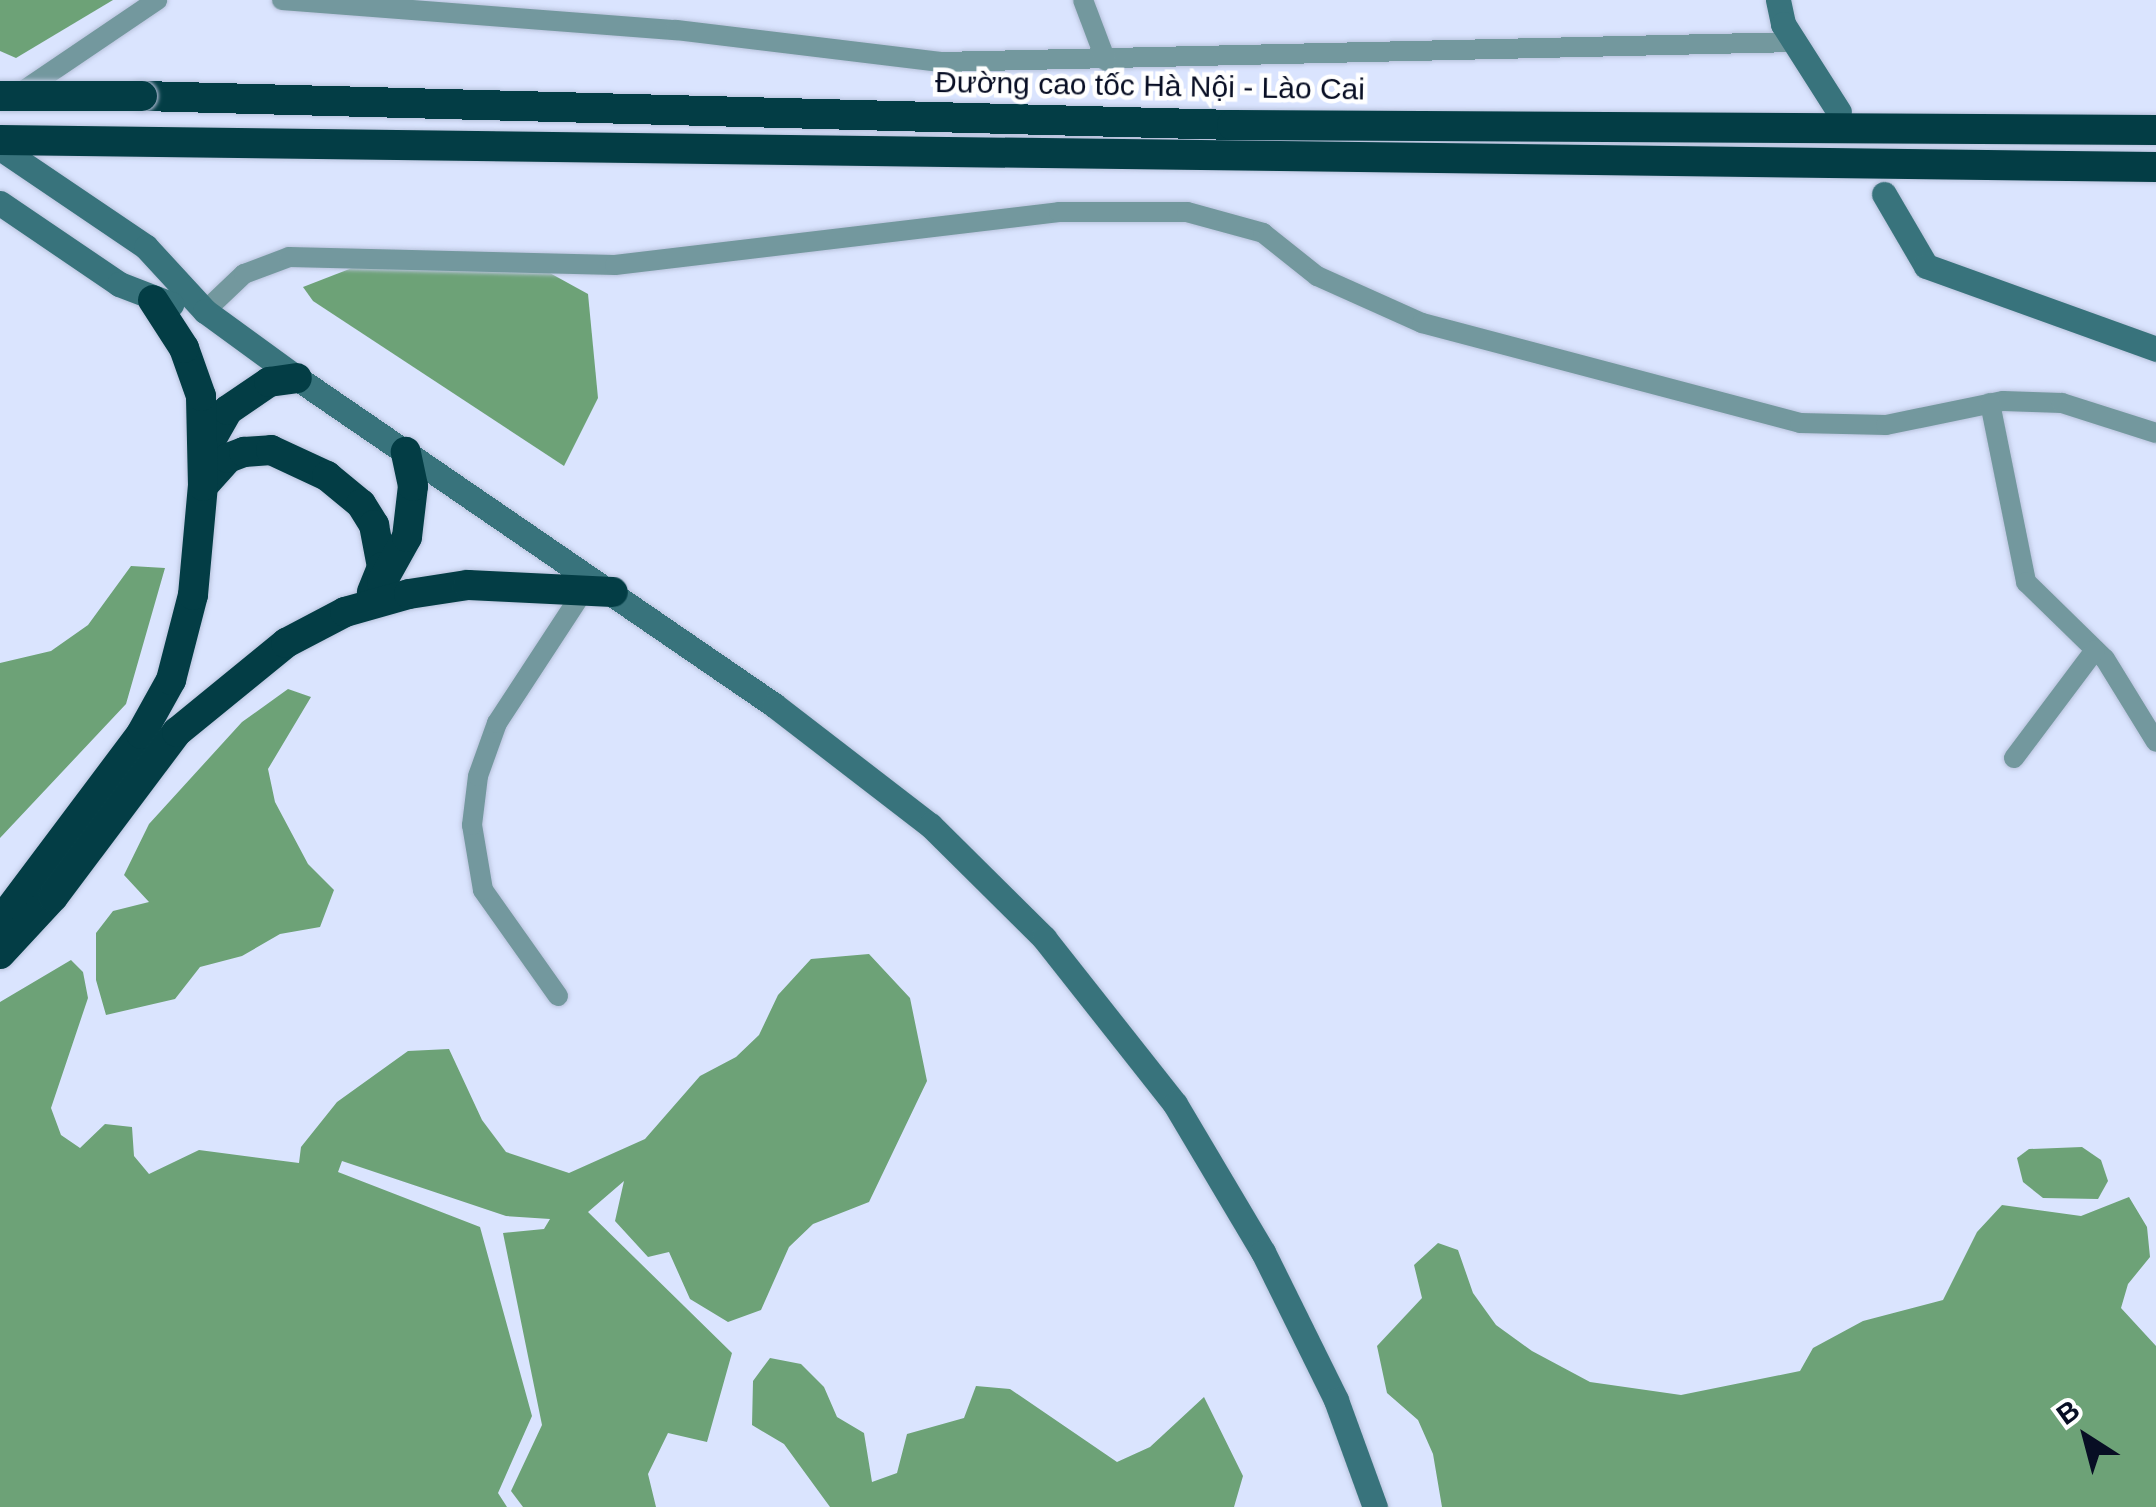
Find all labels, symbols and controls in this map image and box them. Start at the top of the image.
street label: Đường cao tốc Hà Nội - Lào Cai [935,64,1365,108]
north arrow [2036,1387,2136,1487]
text: B [2051,1394,2085,1431]

